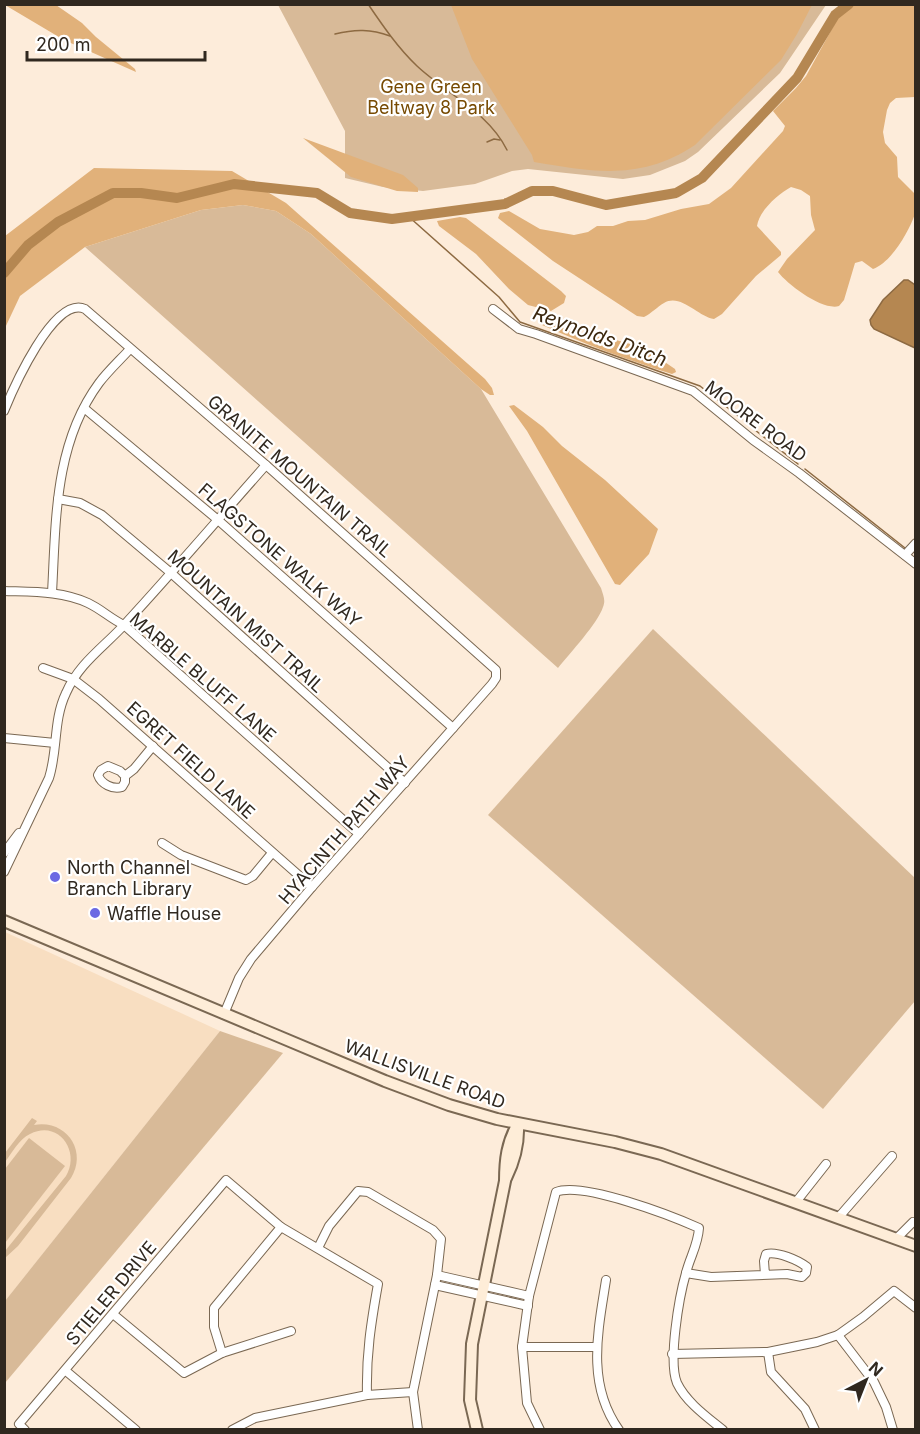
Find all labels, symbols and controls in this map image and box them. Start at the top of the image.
scale bar [27,24,206,62]
text: 200 m [36,34,91,55]
park label: Gene Green Beltway 8 Park [367,76,495,118]
water label: Reynolds Ditch [530,301,670,371]
street label: MOORE ROAD [701,376,811,466]
street label: GRANITE MOUNTAIN TRAIL [204,390,396,562]
street label: FLAGSTONE WALK WAY [194,479,366,631]
street label: MOUNTAIN MIST TRAIL [164,545,328,697]
street label: MARBLE BLUFF LANE [126,608,280,746]
street label: EGRET FIELD LANE [123,697,259,823]
street label: HYACINTH PATH WAY [274,752,414,908]
place label: North Channel Branch Library [67,857,192,899]
marker: North Channel Branch Library [48,870,62,884]
place label: Waffle House [107,903,221,924]
marker: Waffle House [88,906,102,920]
street label: WALLISVILLE ROAD [342,1035,508,1113]
street label: STIELER DRIVE [61,1237,161,1349]
north arrow [836,1350,896,1410]
text: N [865,1357,887,1380]

